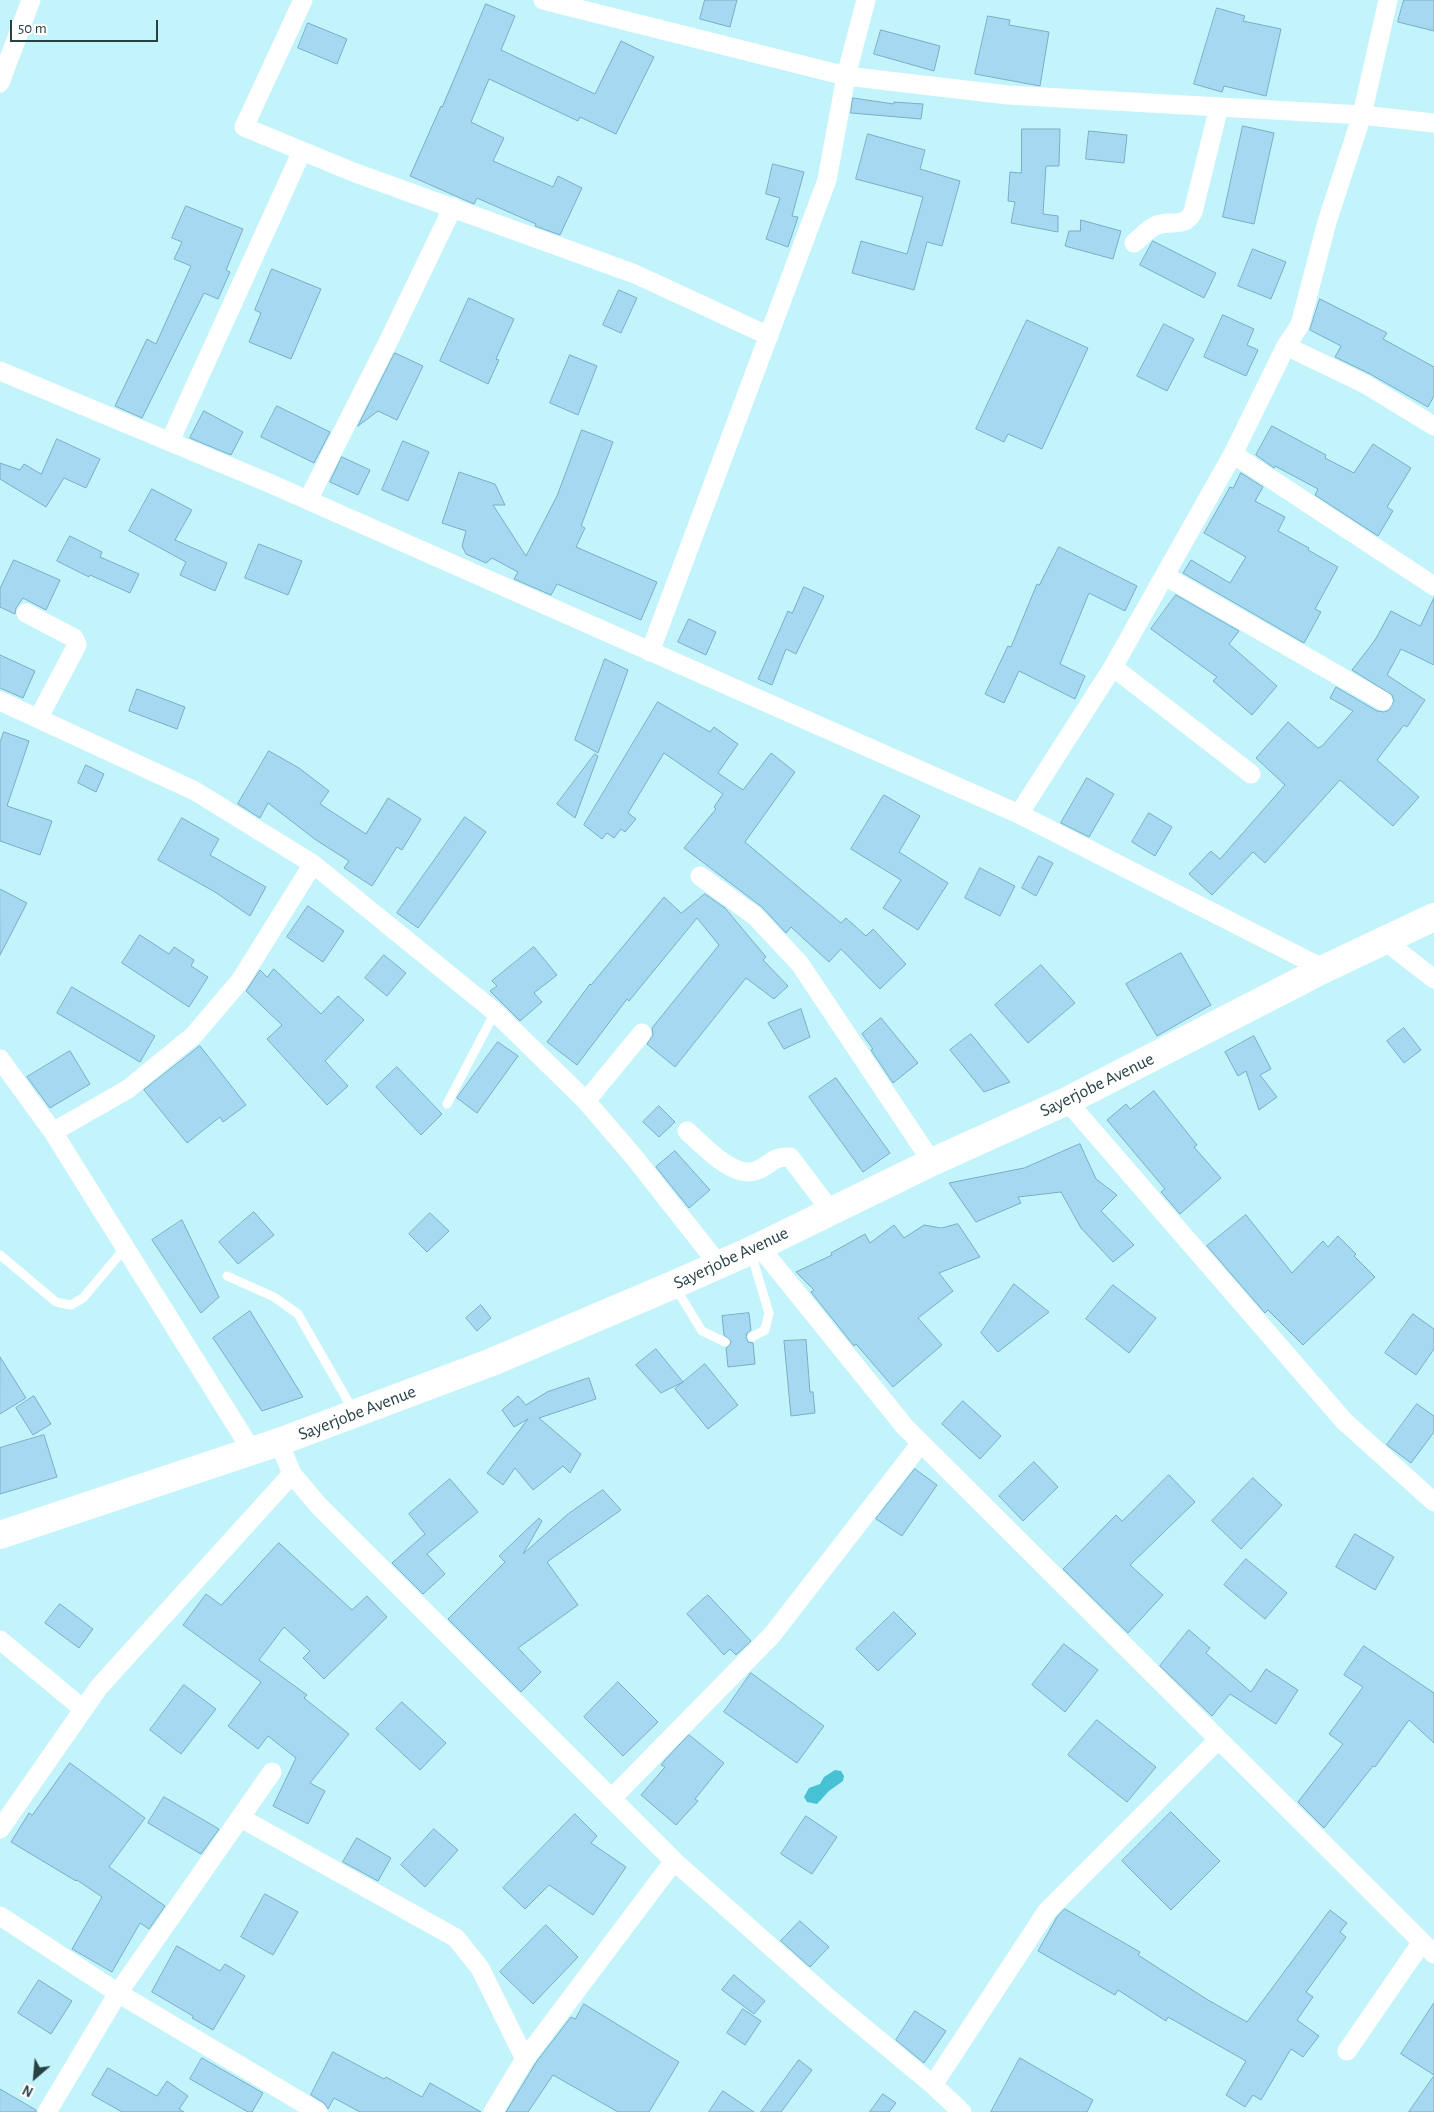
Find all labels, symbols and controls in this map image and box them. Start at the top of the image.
scale bar [12,10,160,42]
text: 50 m [18,21,47,36]
street label: Sayerjobe Avenue [1036,1048,1158,1122]
street label: Sayerjobe Avenue [670,1222,792,1294]
street label: Sayerjobe Avenue [295,1381,419,1445]
north arrow [10,2052,60,2102]
text: N [21,2082,36,2099]

